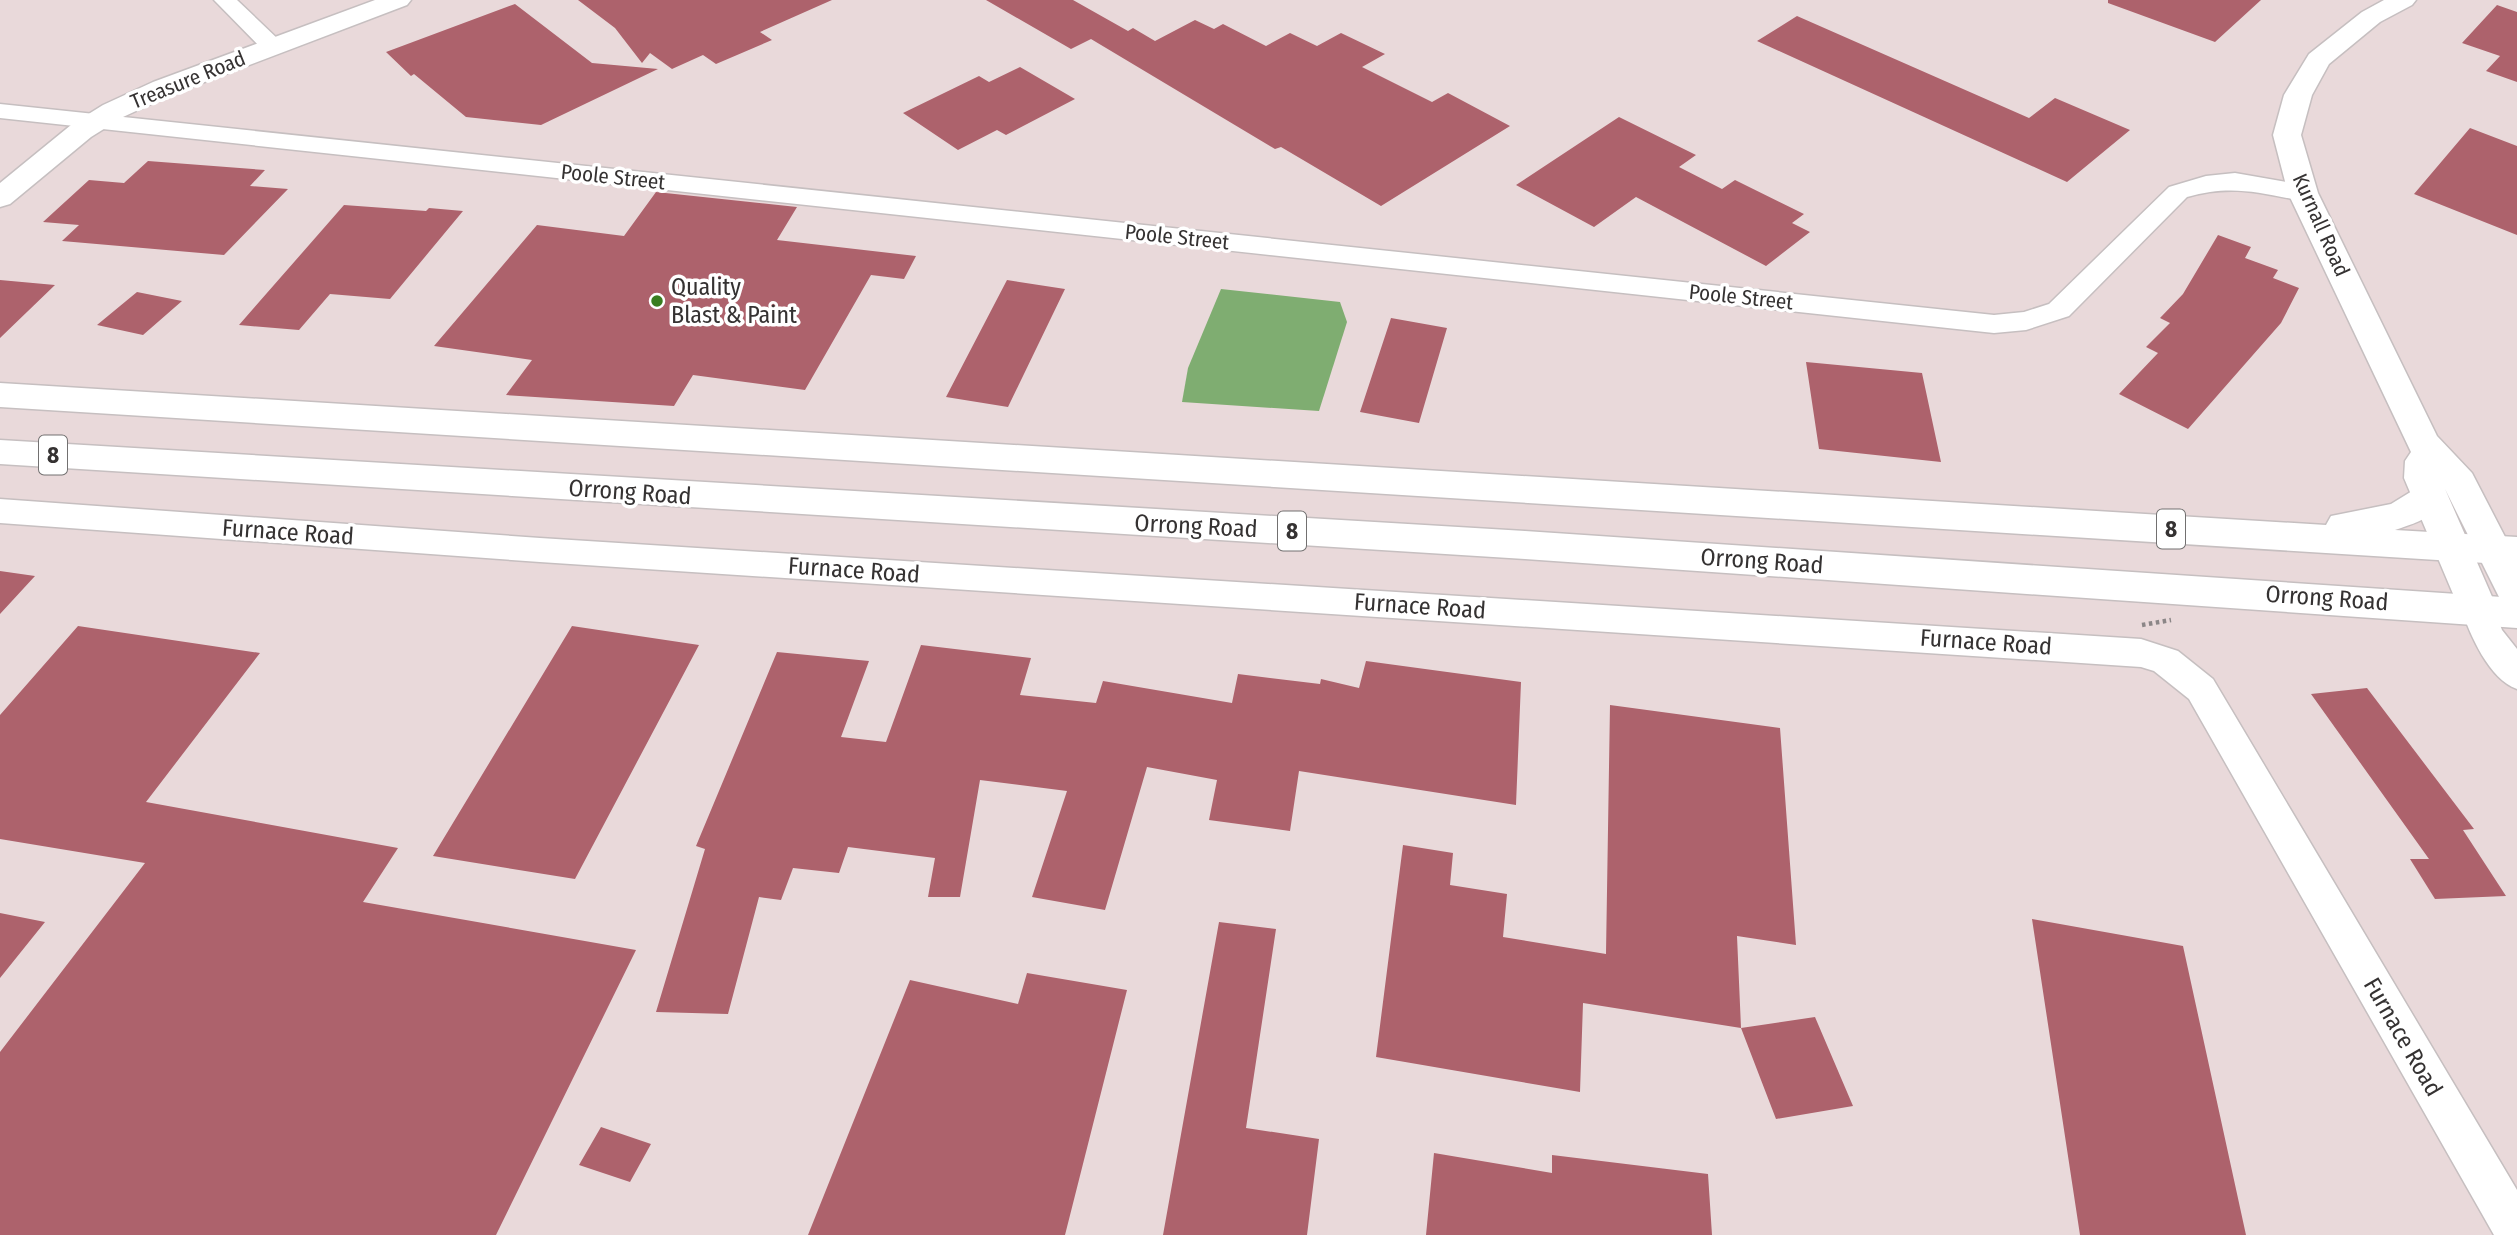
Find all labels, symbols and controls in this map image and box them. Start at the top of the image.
street label: Treasure Road [127,45,249,115]
street label: Poole Street [560,159,667,195]
street label: Kurnall Road [2287,169,2355,281]
street label: Poole Street [1124,219,1231,255]
place label: Quality Blast & Paint [671,273,797,329]
street label: Poole Street [1688,279,1795,315]
marker: Quality Blast & Paint [649,293,665,309]
road number: 8 [39,436,67,475]
street label: Orrong Road [568,474,692,510]
street label: Orrong Road [1134,509,1258,543]
road number: 8 [2157,509,2185,548]
road number: 8 [1278,512,1306,551]
street label: Furnace Road [221,513,355,551]
street label: Orrong Road [1700,543,1824,579]
street label: Furnace Road [787,551,921,589]
street label: Orrong Road [2265,580,2389,616]
street label: Furnace Road [1353,587,1487,625]
street label: Furnace Road [1919,623,2053,661]
street label: Furnace Road [2358,973,2448,1101]

